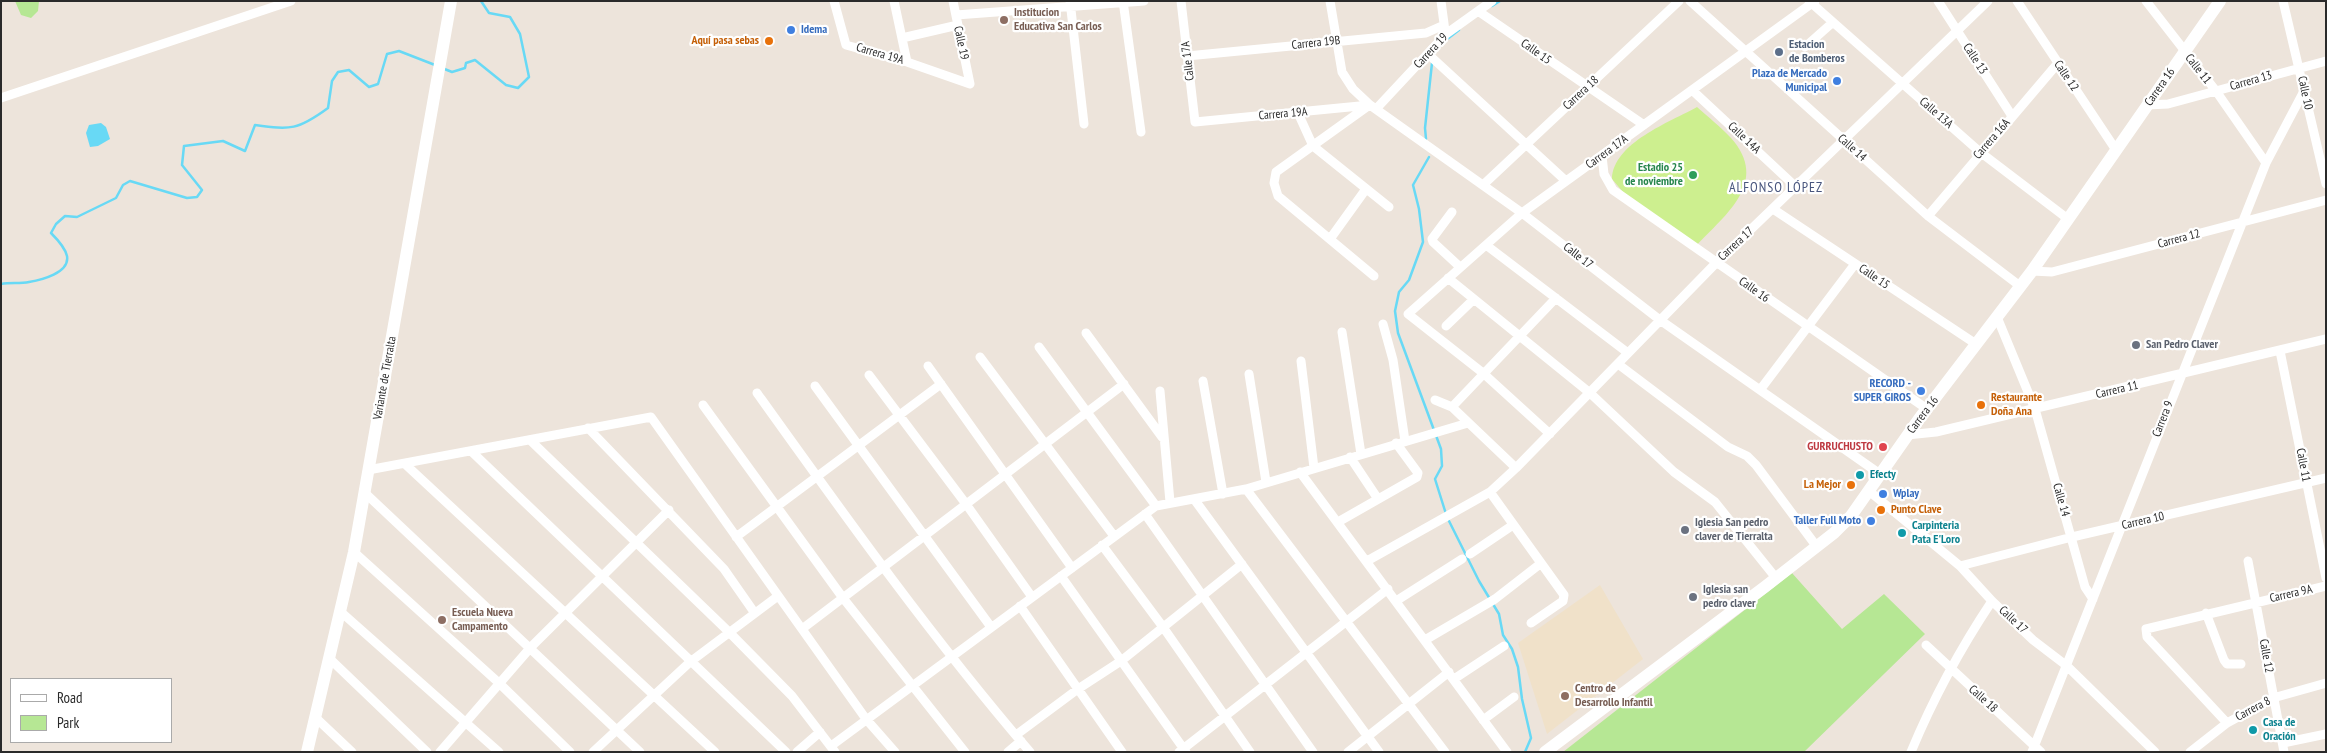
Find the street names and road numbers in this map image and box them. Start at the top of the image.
street label: Calle 19 [950,25,972,61]
street label: Carrera 19 [1411,30,1451,72]
street label: Carrera 19B [1291,33,1341,53]
street label: Calle 15 [1518,36,1554,68]
street label: Carrera 19A [855,40,905,68]
street label: Calle 17A [1178,41,1198,81]
street label: Calle 13 [1960,41,1990,77]
street label: Calle 11 [2182,51,2214,87]
street label: Calle 12 [2051,58,2081,94]
street label: Carrera 16 [2142,65,2178,109]
street label: Carrera 13 [2228,68,2274,94]
street label: Carrera 18 [1560,73,1602,113]
street label: Calle 10 [2294,75,2316,111]
street label: Calle 13A [1916,95,1956,131]
street label: Carrera 19A [1258,105,1308,123]
street label: Carrera 16A [1971,116,2013,162]
street label: Calle 14A [1725,119,1763,157]
street label: Calle 14 [1835,131,1869,165]
street label: Carrera 17A [1583,132,1631,172]
street label: Carrera 17 [1715,224,1757,264]
street label: Carrera 12 [2156,226,2202,252]
street label: Calle 17 [1560,240,1596,272]
street label: Calle 15 [1856,262,1892,292]
street label: Calle 16 [1736,274,1772,306]
street label: Variante de Tierralta [371,335,399,421]
street label: Carrera 11 [2094,378,2140,402]
street label: Carrera 16 [1904,393,1942,437]
street label: Carrera 9 [2150,399,2176,439]
street label: Calle 11 [2293,447,2313,483]
street label: Calle 14 [2049,482,2073,518]
street label: Carrera 10 [2120,509,2166,533]
street label: Carrera 9A [2268,582,2314,606]
street label: Calle 17 [1996,603,2030,637]
street label: Calle 12 [2256,638,2276,674]
street label: Calle 18 [1966,682,2000,716]
street label: Carrera 8 [2233,694,2273,724]

